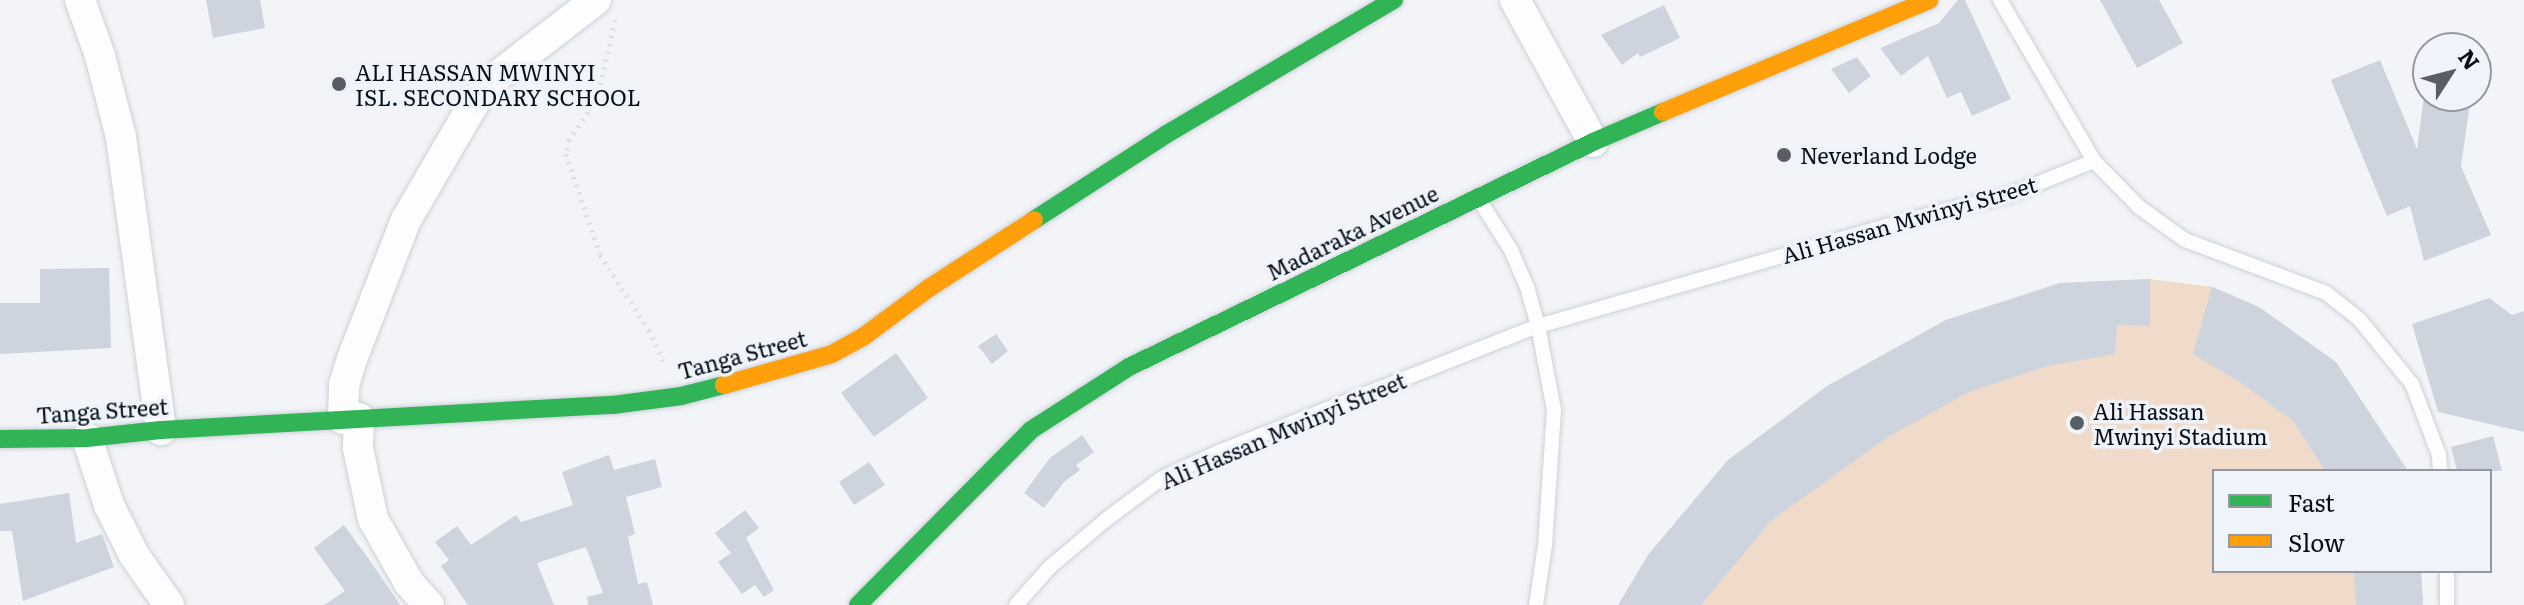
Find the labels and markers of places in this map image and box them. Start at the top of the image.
place label: ALI HASSAN MWINYI ISL. SECONDARY SCHOOL [355,58,641,110]
marker: ALI HASSAN MWINYI ISL. SECONDARY SCHOOL [330,75,348,93]
place label: Neverland Lodge [1800,142,1977,168]
marker: Neverland Lodge [1775,146,1793,164]
place label: Ali Hassan Mwinyi Stadium [2093,397,2268,448]
marker: Ali Hassan Mwinyi Stadium [2068,414,2086,432]

